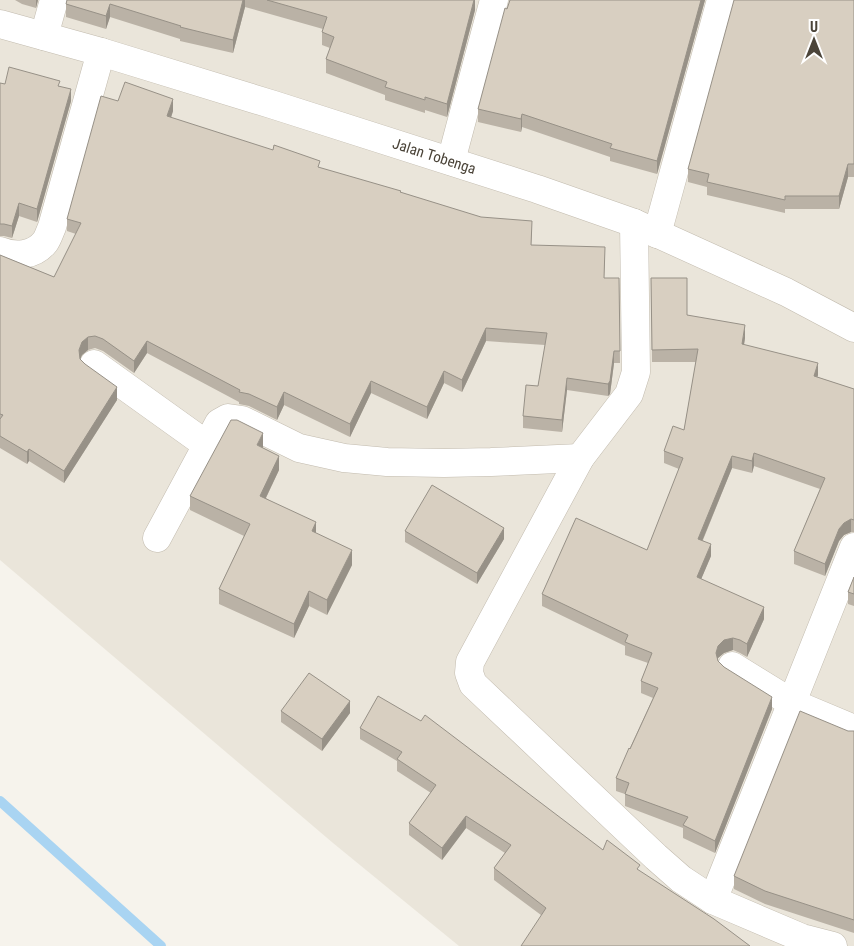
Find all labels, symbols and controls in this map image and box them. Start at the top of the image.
north arrow [789,15,839,65]
text: U [810,19,818,35]
street label: Jalan Tobenga [390,134,478,178]

